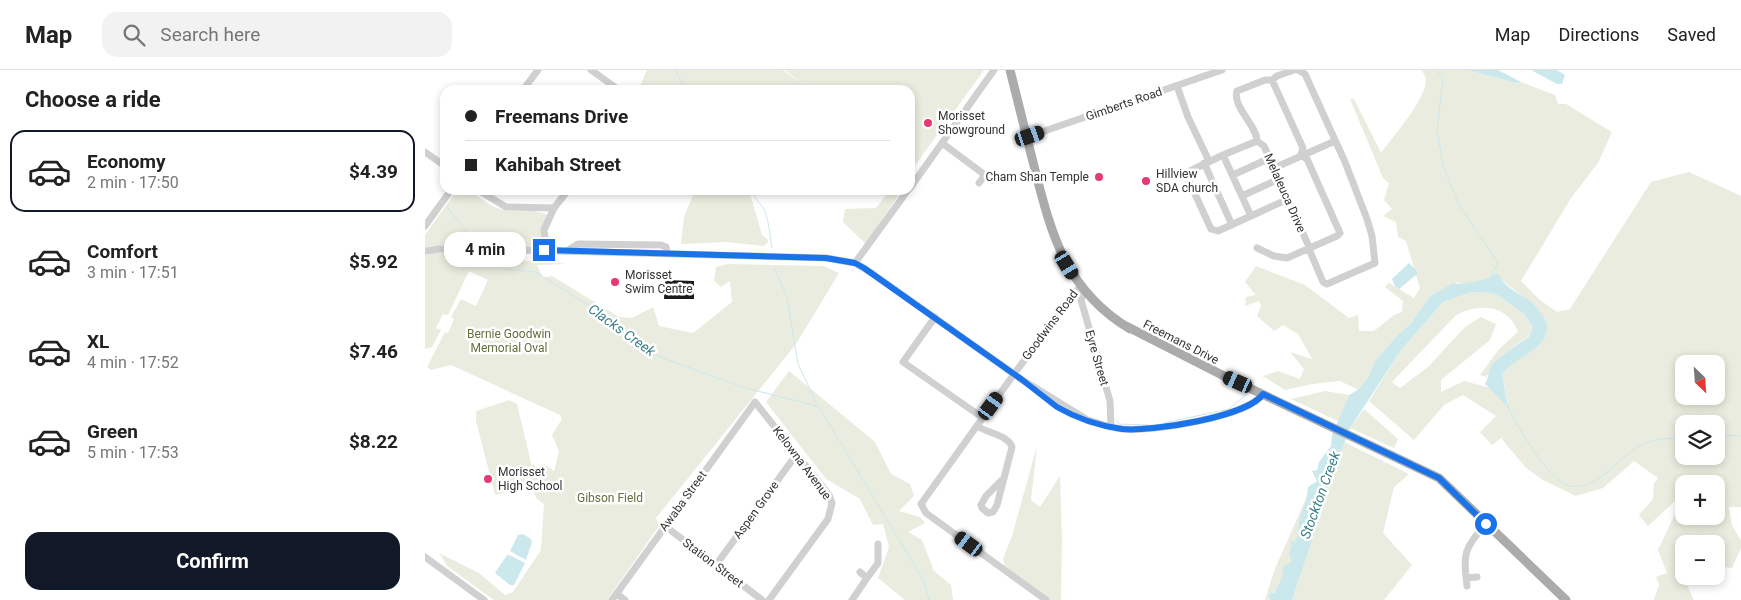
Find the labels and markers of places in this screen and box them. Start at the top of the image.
place label: Morisset Showground [938,109,1005,137]
marker: Morisset Showground [922,117,934,129]
place label: Hillview SDA church [1156,167,1218,195]
place label: Cham Shan Temple [985,170,1089,184]
marker: Cham Shan Temple [1093,171,1105,183]
marker: Hillview SDA church [1140,175,1152,187]
place label: Morisset Swim Centre [625,268,693,296]
marker: Morisset Swim Centre [609,276,621,288]
place label: Morisset High School [498,465,562,493]
marker: Morisset High School [482,473,494,485]

